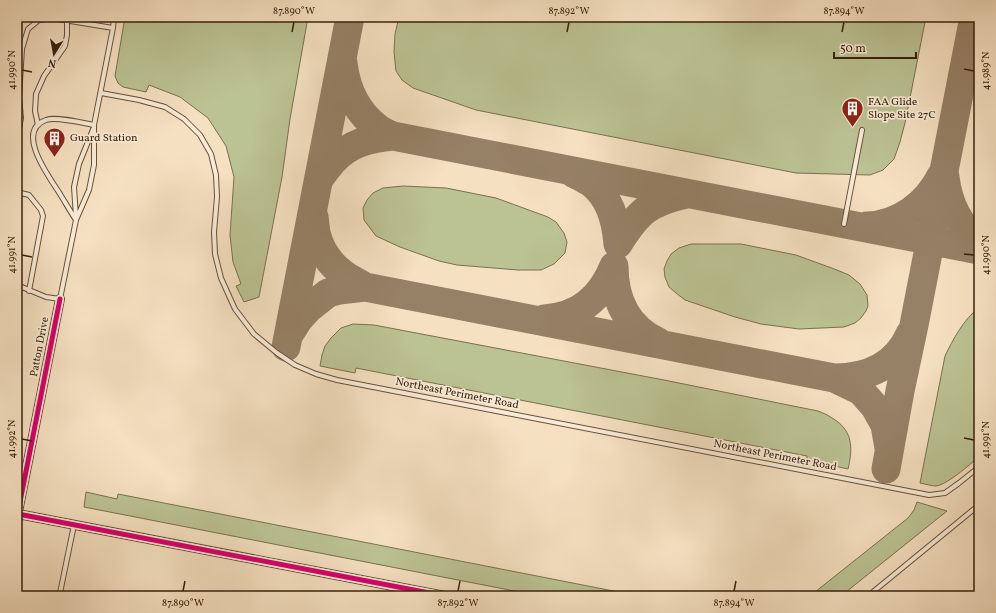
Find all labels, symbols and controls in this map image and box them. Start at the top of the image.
text: 87.890°W [273,4,315,18]
text: 87.892°W [549,4,590,18]
text: 87.894°W [823,4,865,18]
north arrow [34,34,74,74]
scale bar [834,34,916,60]
text: 50 m [840,41,866,57]
text: 41.990°N [5,49,19,90]
text: 41.989°N [979,51,993,90]
text: N [47,54,58,70]
building icon: FAA Glide Slope Site 27C [839,95,865,128]
place label: FAA Glide Slope Site 27C [868,95,936,123]
building icon: Guard Station [42,125,68,158]
place label: Guard Station [70,131,138,146]
text: 41.990°N [979,234,993,275]
text: 41.991°N [5,236,19,274]
street label: Patton Drive [27,316,53,378]
street label: Northeast Perimeter Road [394,375,520,413]
text: 41.992°N [5,419,19,459]
text: 41.991°N [979,421,993,459]
street label: Northeast Perimeter Road [712,437,838,475]
text: 87.890°W [162,596,204,610]
text: 87.892°W [438,596,479,610]
text: 87.894°W [713,596,755,610]

